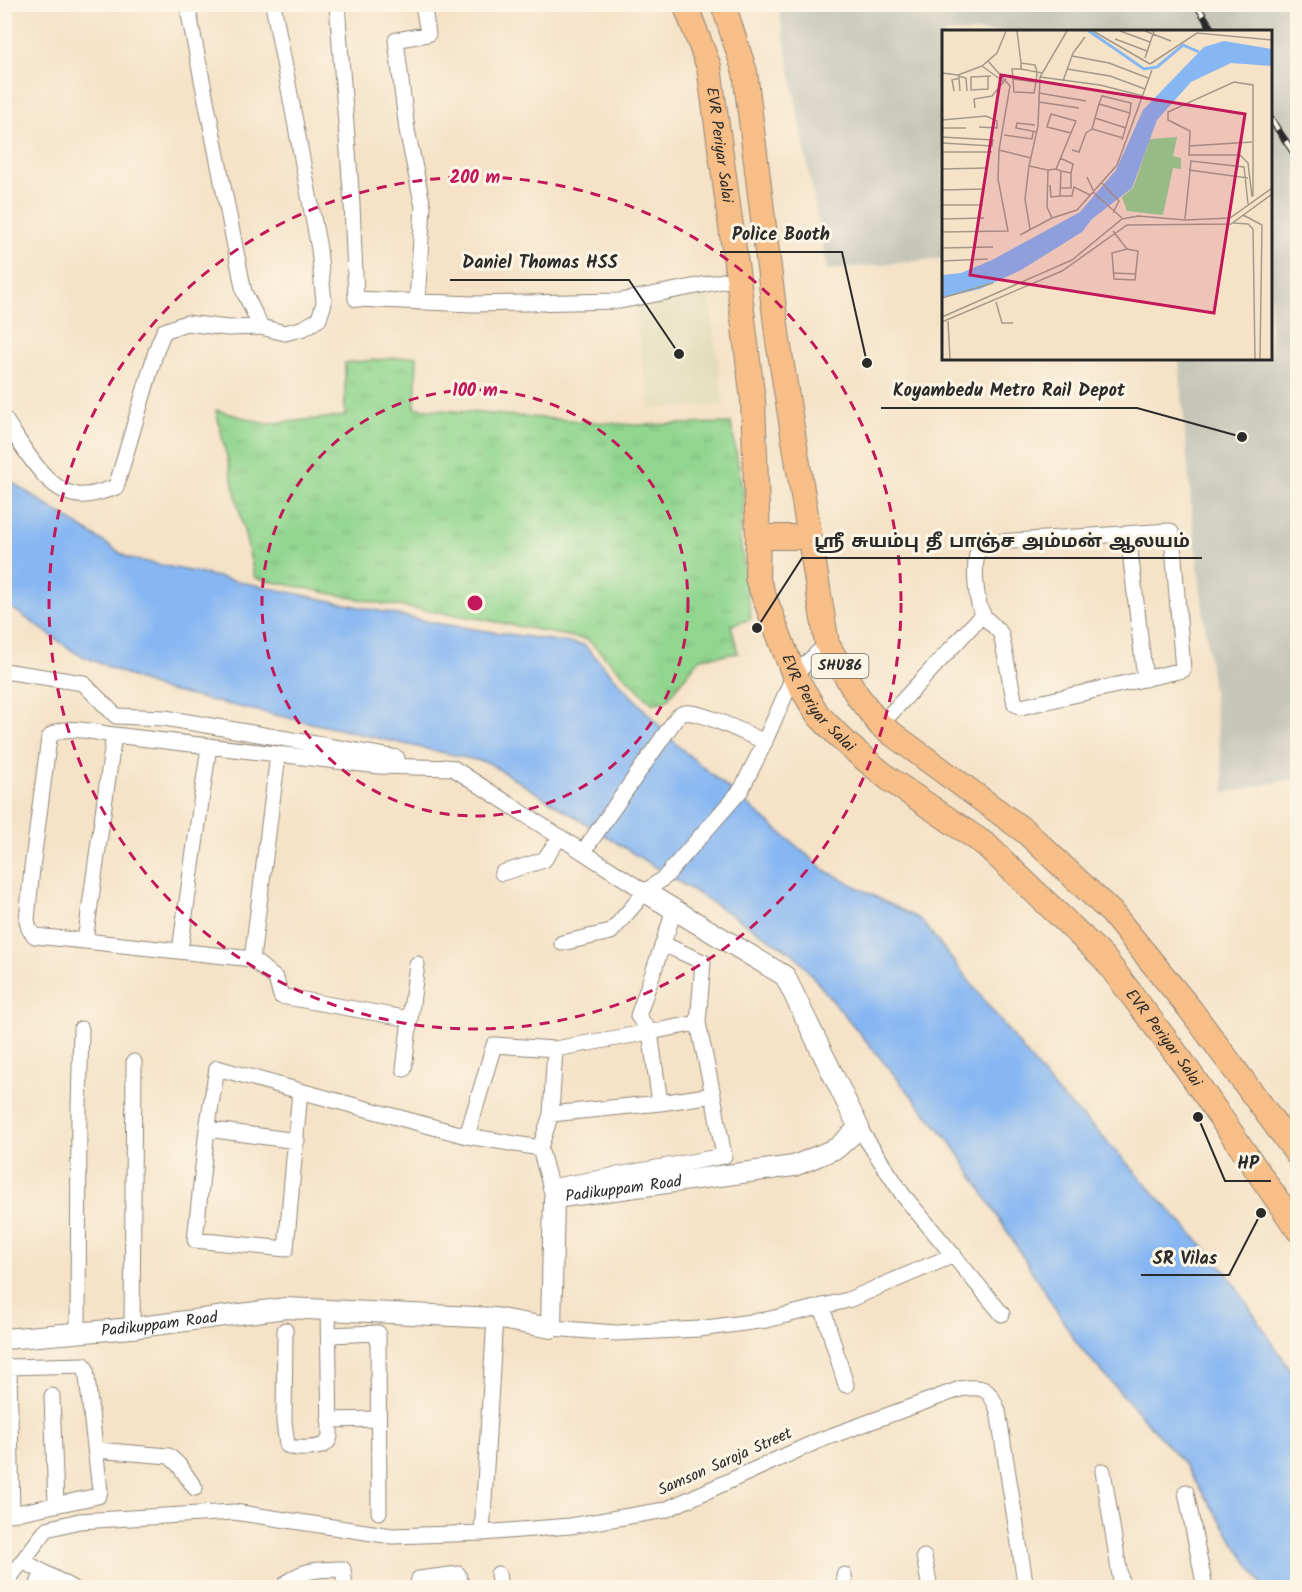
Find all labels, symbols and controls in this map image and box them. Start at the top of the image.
inset map [942,30,1272,360]
street label: EVR Periyar Salai [699,85,740,206]
text: 200 m [450,164,501,193]
callout: Police Booth [720,216,842,252]
text: Police Booth [732,221,830,250]
callout: Daniel Thomas HSS [450,244,629,280]
text: Daniel Thomas HSS [462,249,618,278]
callout: Koyambedu Metro Rail Depot [881,372,1137,408]
text: 100 m [452,377,498,406]
text: Koyambedu Metro Rail Depot [893,377,1126,406]
callout: ஶ்ரீ சுயம்பு தீ பாஞ்ச அம்மன் ஆலயம் [802,522,1202,558]
text: ஶ்ரீ சுயம்பு தீ பாஞ்ச அம்மன் ஆலயம் [814,528,1190,557]
centre of rings [465,593,485,613]
street label: EVR Periyar Salai [775,650,862,759]
road number: SHU86 [812,654,868,678]
street label: EVR Periyar Salai [1119,983,1209,1093]
callout: HP [1225,1145,1271,1181]
text: HP [1237,1150,1260,1179]
street label: Padikuppam Road [564,1168,684,1209]
callout: SR Vilas [1141,1239,1229,1275]
text: SR Vilas [1153,1245,1218,1274]
street label: Padikuppam Road [100,1304,220,1343]
street label: Samson Saroja Street [654,1421,797,1503]

